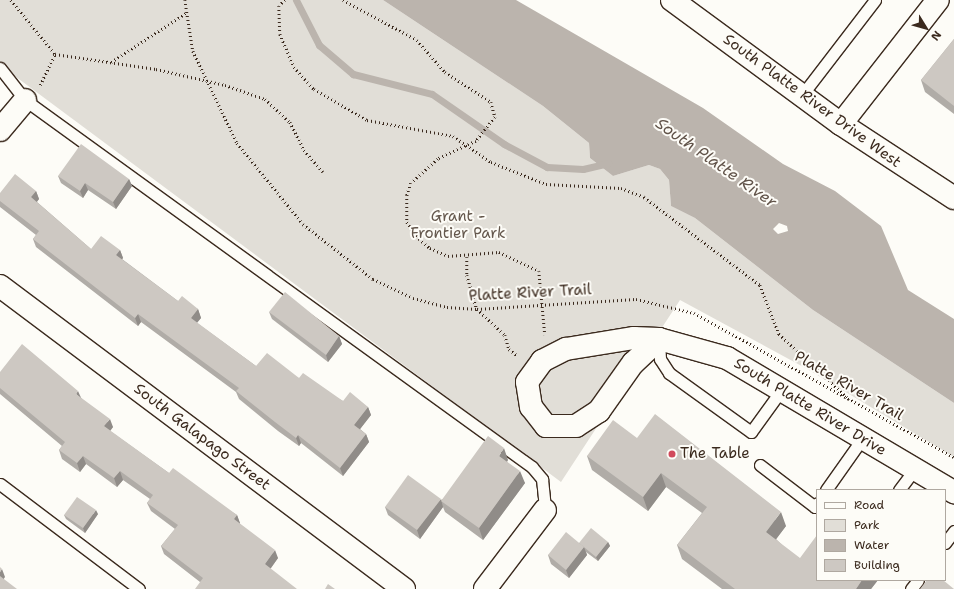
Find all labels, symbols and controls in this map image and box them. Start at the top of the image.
north arrow [906,8,946,48]
text: N [927,28,945,44]
street label: South Platte River Drive West [720,30,904,172]
water label: South Platte River [652,114,780,212]
park label: Grant - Frontier Park [411,207,505,242]
street label: Platte River Trail [468,281,592,305]
street label: Platte River Trail [791,347,907,425]
street label: South Platte River Drive [731,354,889,460]
street label: South Galapago Street [130,380,274,494]
place label: The Table [680,445,750,463]
marker: The Table [667,449,677,459]
legend [816,489,946,581]
text: Road [854,497,884,513]
text: Park [854,517,880,533]
text: Water [854,537,889,553]
text: Building [854,557,900,573]

